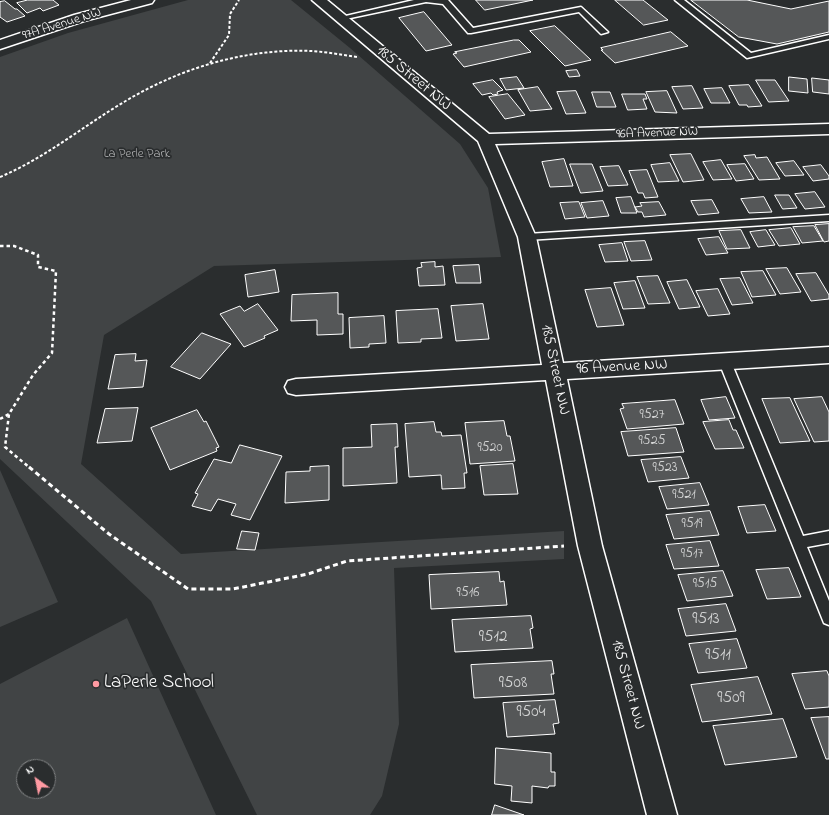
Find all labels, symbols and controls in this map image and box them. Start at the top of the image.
street label: 97A Avenue NW [21,6,103,44]
street label: 185 Street NW [372,42,454,116]
street label: 96A Avenue NW [616,125,698,143]
park label: La Perle Park [104,147,170,163]
street label: 185 Street NW [535,323,573,417]
street label: 96 Avenue NW [576,356,668,380]
house number: 9527 [640,408,664,424]
house number: 9525 [638,434,666,450]
house number: 9520 [477,441,503,457]
house number: 9523 [653,461,677,477]
house number: 9521 [672,488,696,504]
house number: 9519 [682,517,702,533]
house number: 9517 [681,547,703,563]
house number: 9515 [693,577,717,593]
house number: 9516 [457,586,479,602]
house number: 9513 [692,610,720,630]
house number: 9512 [479,628,507,648]
street label: 185 Street NW [606,638,648,732]
house number: 9511 [705,646,731,666]
place label: LaPerle School [104,673,214,695]
house number: 9508 [499,674,527,694]
marker: LaPerle School [91,679,101,689]
house number: 9509 [717,689,745,709]
house number: 9504 [516,703,546,723]
north arrow [16,759,56,799]
text: N [23,761,37,779]

